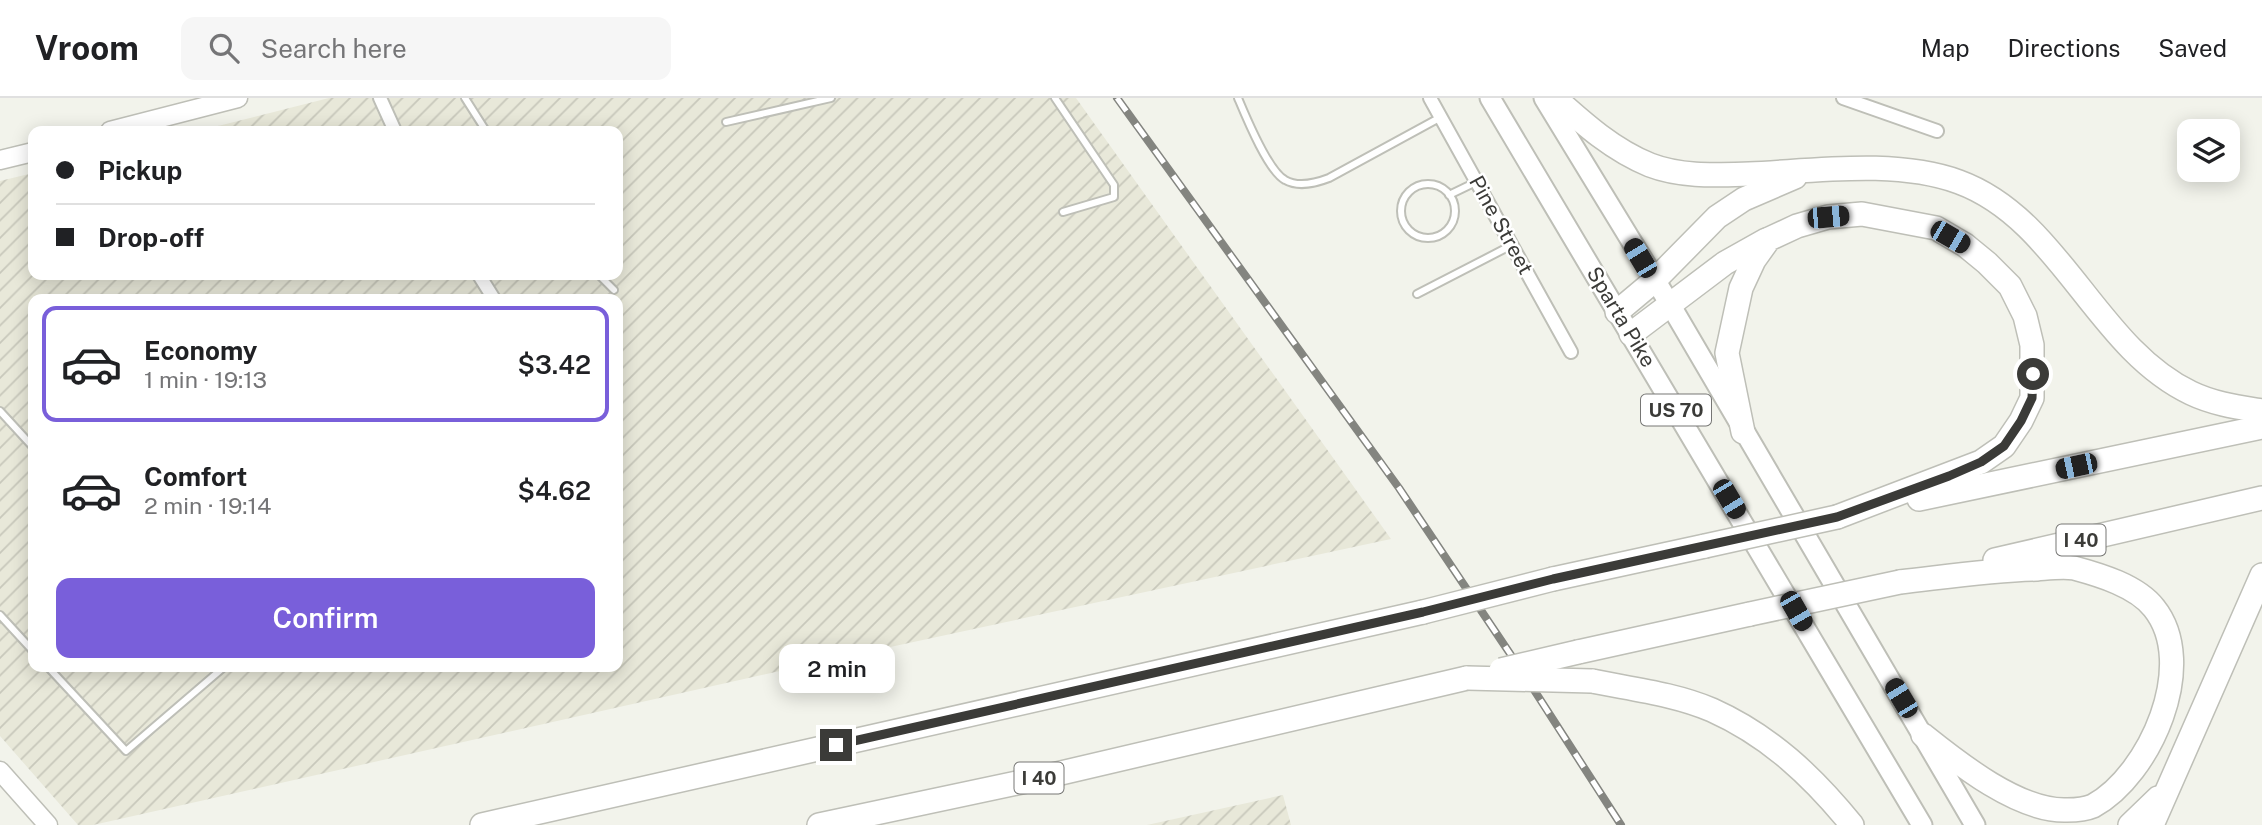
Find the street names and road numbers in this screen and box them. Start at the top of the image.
street label: Pine Street [1464,171,1539,278]
street label: Sparta Pike [1582,262,1661,371]
road number: US 70 [1641,394,1711,426]
road number: I 40 [2056,524,2106,556]
road number: I 40 [1014,762,1064,793]

